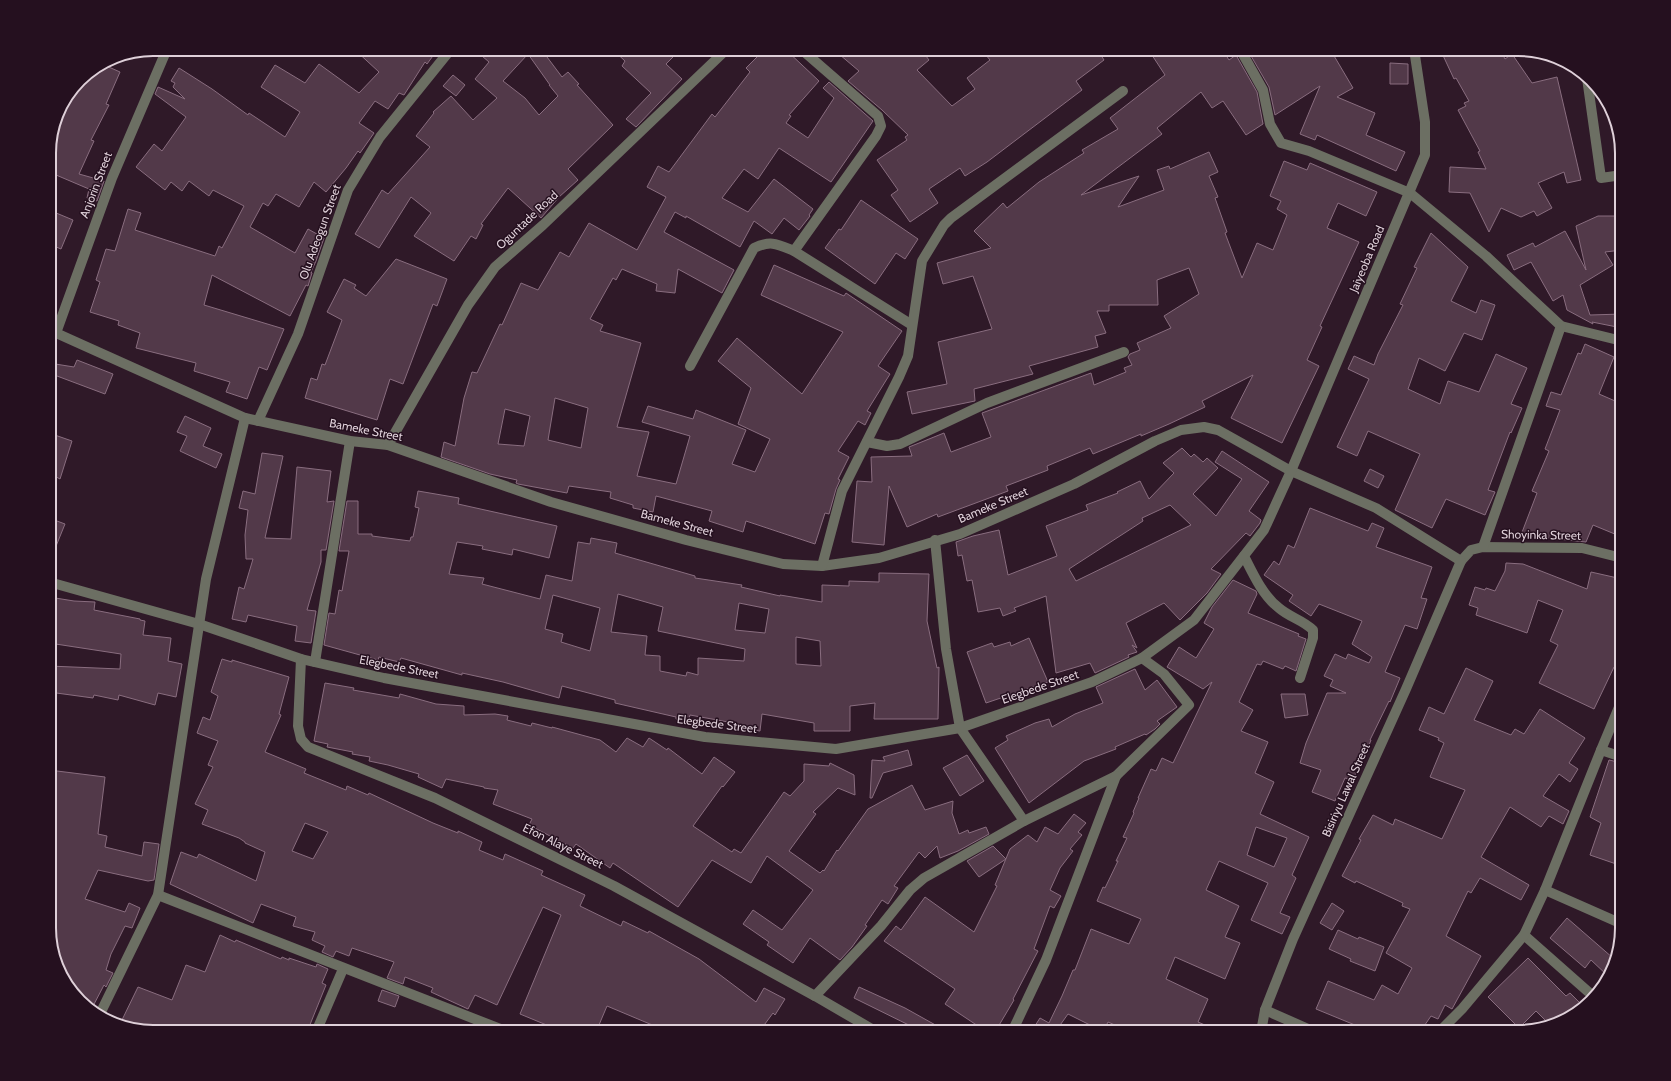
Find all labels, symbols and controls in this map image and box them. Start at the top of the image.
street label: Anjorin Street [76,150,115,220]
street label: Olu Adeogun Street [295,182,344,281]
street label: Oguntade Road [493,187,561,252]
street label: Jaiyeoba Road [1345,223,1387,295]
street label: Bameke Street [328,415,404,444]
street label: Bameke Street [956,483,1030,526]
street label: Bameke Street [639,506,715,539]
street label: Shoyinka Street [1501,526,1581,543]
street label: Elegbede Street [358,651,440,682]
street label: Elegbede Street [999,666,1080,707]
street label: Elegbede Street [676,711,758,736]
street label: Bisiriyu Lawal Street [1318,741,1373,839]
street label: Efon Alaye Street [521,820,606,872]

